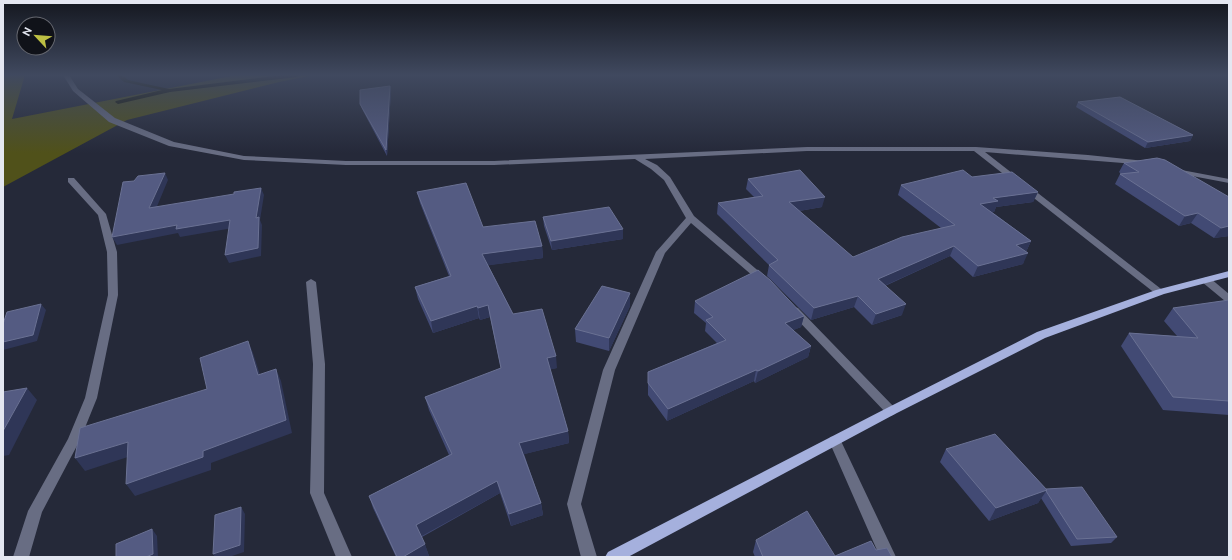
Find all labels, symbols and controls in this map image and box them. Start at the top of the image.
north arrow [16,16,56,56]
text: N [20,25,34,38]

